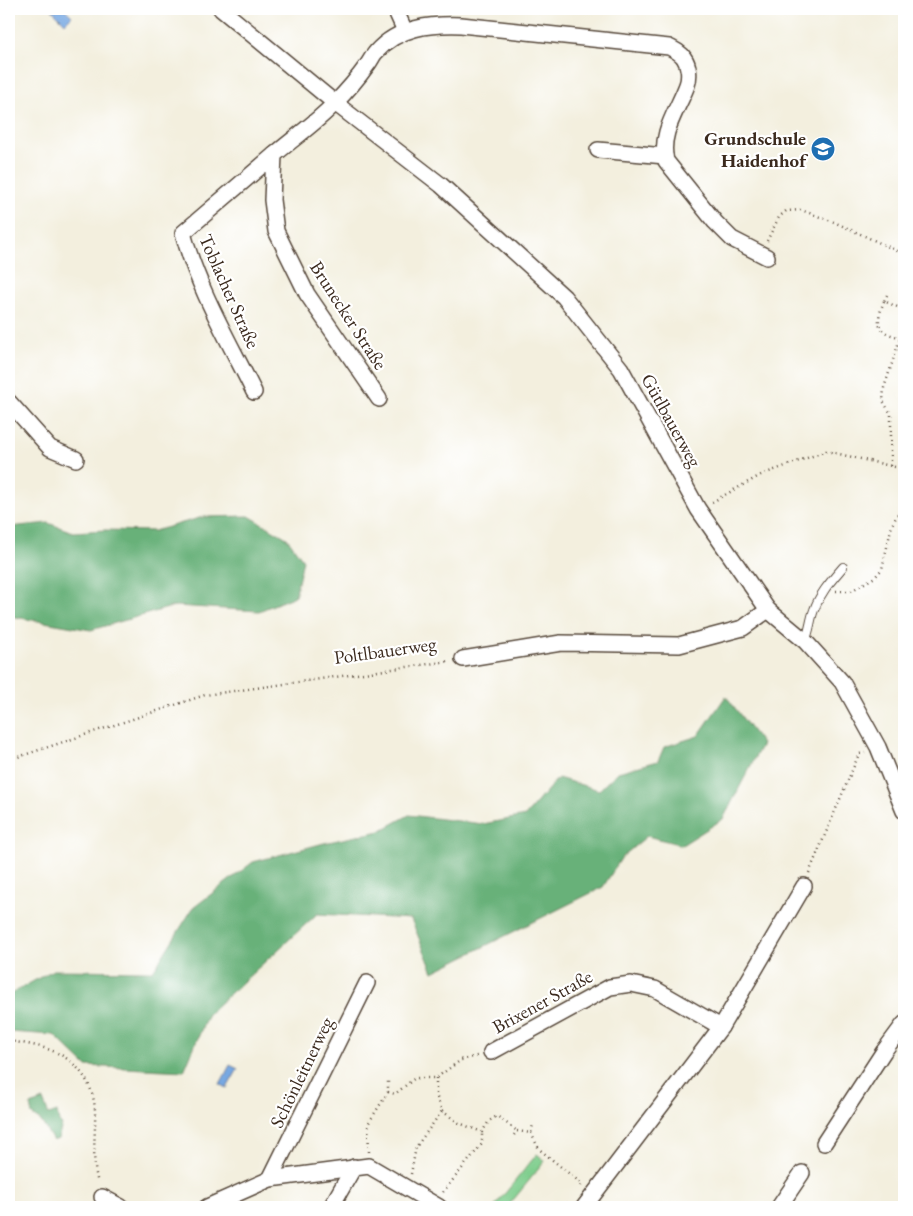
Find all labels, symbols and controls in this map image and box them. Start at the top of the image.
place label: Grundschule Haidenhof [704,126,808,173]
school or university icon: Grundschule Haidenhof [810,136,836,162]
street label: Toblacher Straße [193,230,266,352]
street label: Brunecker Straße [304,256,393,374]
street label: Gütlbauerweg [636,369,708,472]
street label: Poltlbauerweg [332,631,438,670]
street label: Brixener Straße [488,964,597,1039]
street label: Schönleitnerweg [264,1012,339,1132]

